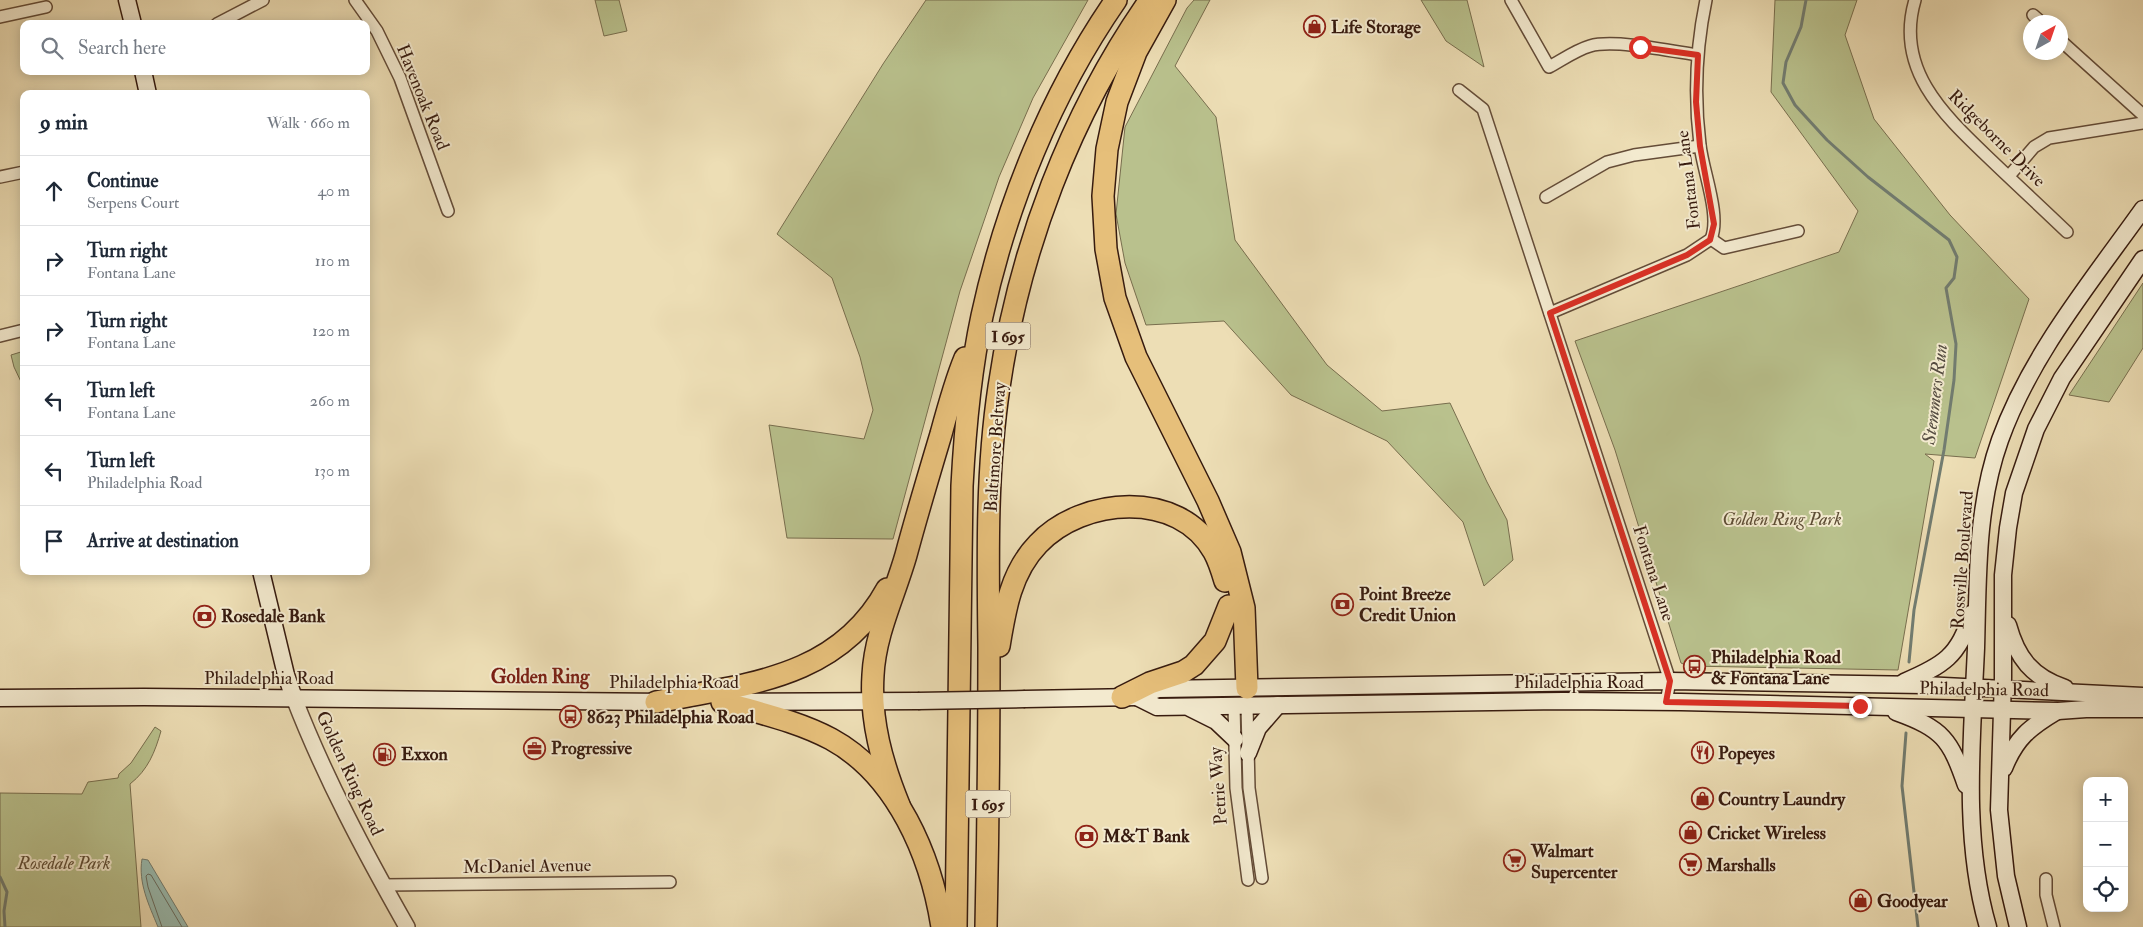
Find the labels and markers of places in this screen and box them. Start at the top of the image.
shop icon: Life Storage [1303,15,1327,39]
place label: Life Storage [1331,16,1421,39]
place label: Point Breeze Credit Union [1359,583,1457,627]
bank icon: Point Breeze Credit Union [1331,592,1355,616]
bank icon: Rosedale Bank [193,604,217,628]
place label: Rosedale Bank [221,605,326,628]
place label: Philadelphia Road & Fontana Lane [1711,646,1841,690]
bus stop icon: Philadelphia Road & Fontana Lane [1683,655,1707,679]
bus stop icon: 8623 Philadelphia Road [559,705,583,729]
place label: 8623 Philadelphia Road [587,706,754,729]
office icon: Progressive [523,736,547,760]
place label: Progressive [551,737,632,760]
restaurant icon: Popeyes [1690,741,1714,765]
fuel station icon: Exxon [373,742,397,766]
place label: Popeyes [1718,742,1775,765]
place label: Exxon [401,743,448,766]
shop icon: Country Laundry [1690,787,1714,811]
place label: Country Laundry [1718,788,1846,811]
shop icon: Cricket Wireless [1679,821,1703,845]
place label: Cricket Wireless [1707,822,1826,845]
bank icon: M&T Bank [1075,824,1099,848]
place label: M&T Bank [1102,825,1190,848]
place label: Walmart Supercenter [1530,840,1618,884]
supermarket icon: Walmart Supercenter [1503,849,1527,873]
supermarket icon: Marshalls [1678,853,1702,877]
place label: Marshalls [1705,854,1776,877]
shop icon: Goodyear [1849,889,1873,913]
place label: Goodyear [1877,890,1948,913]

